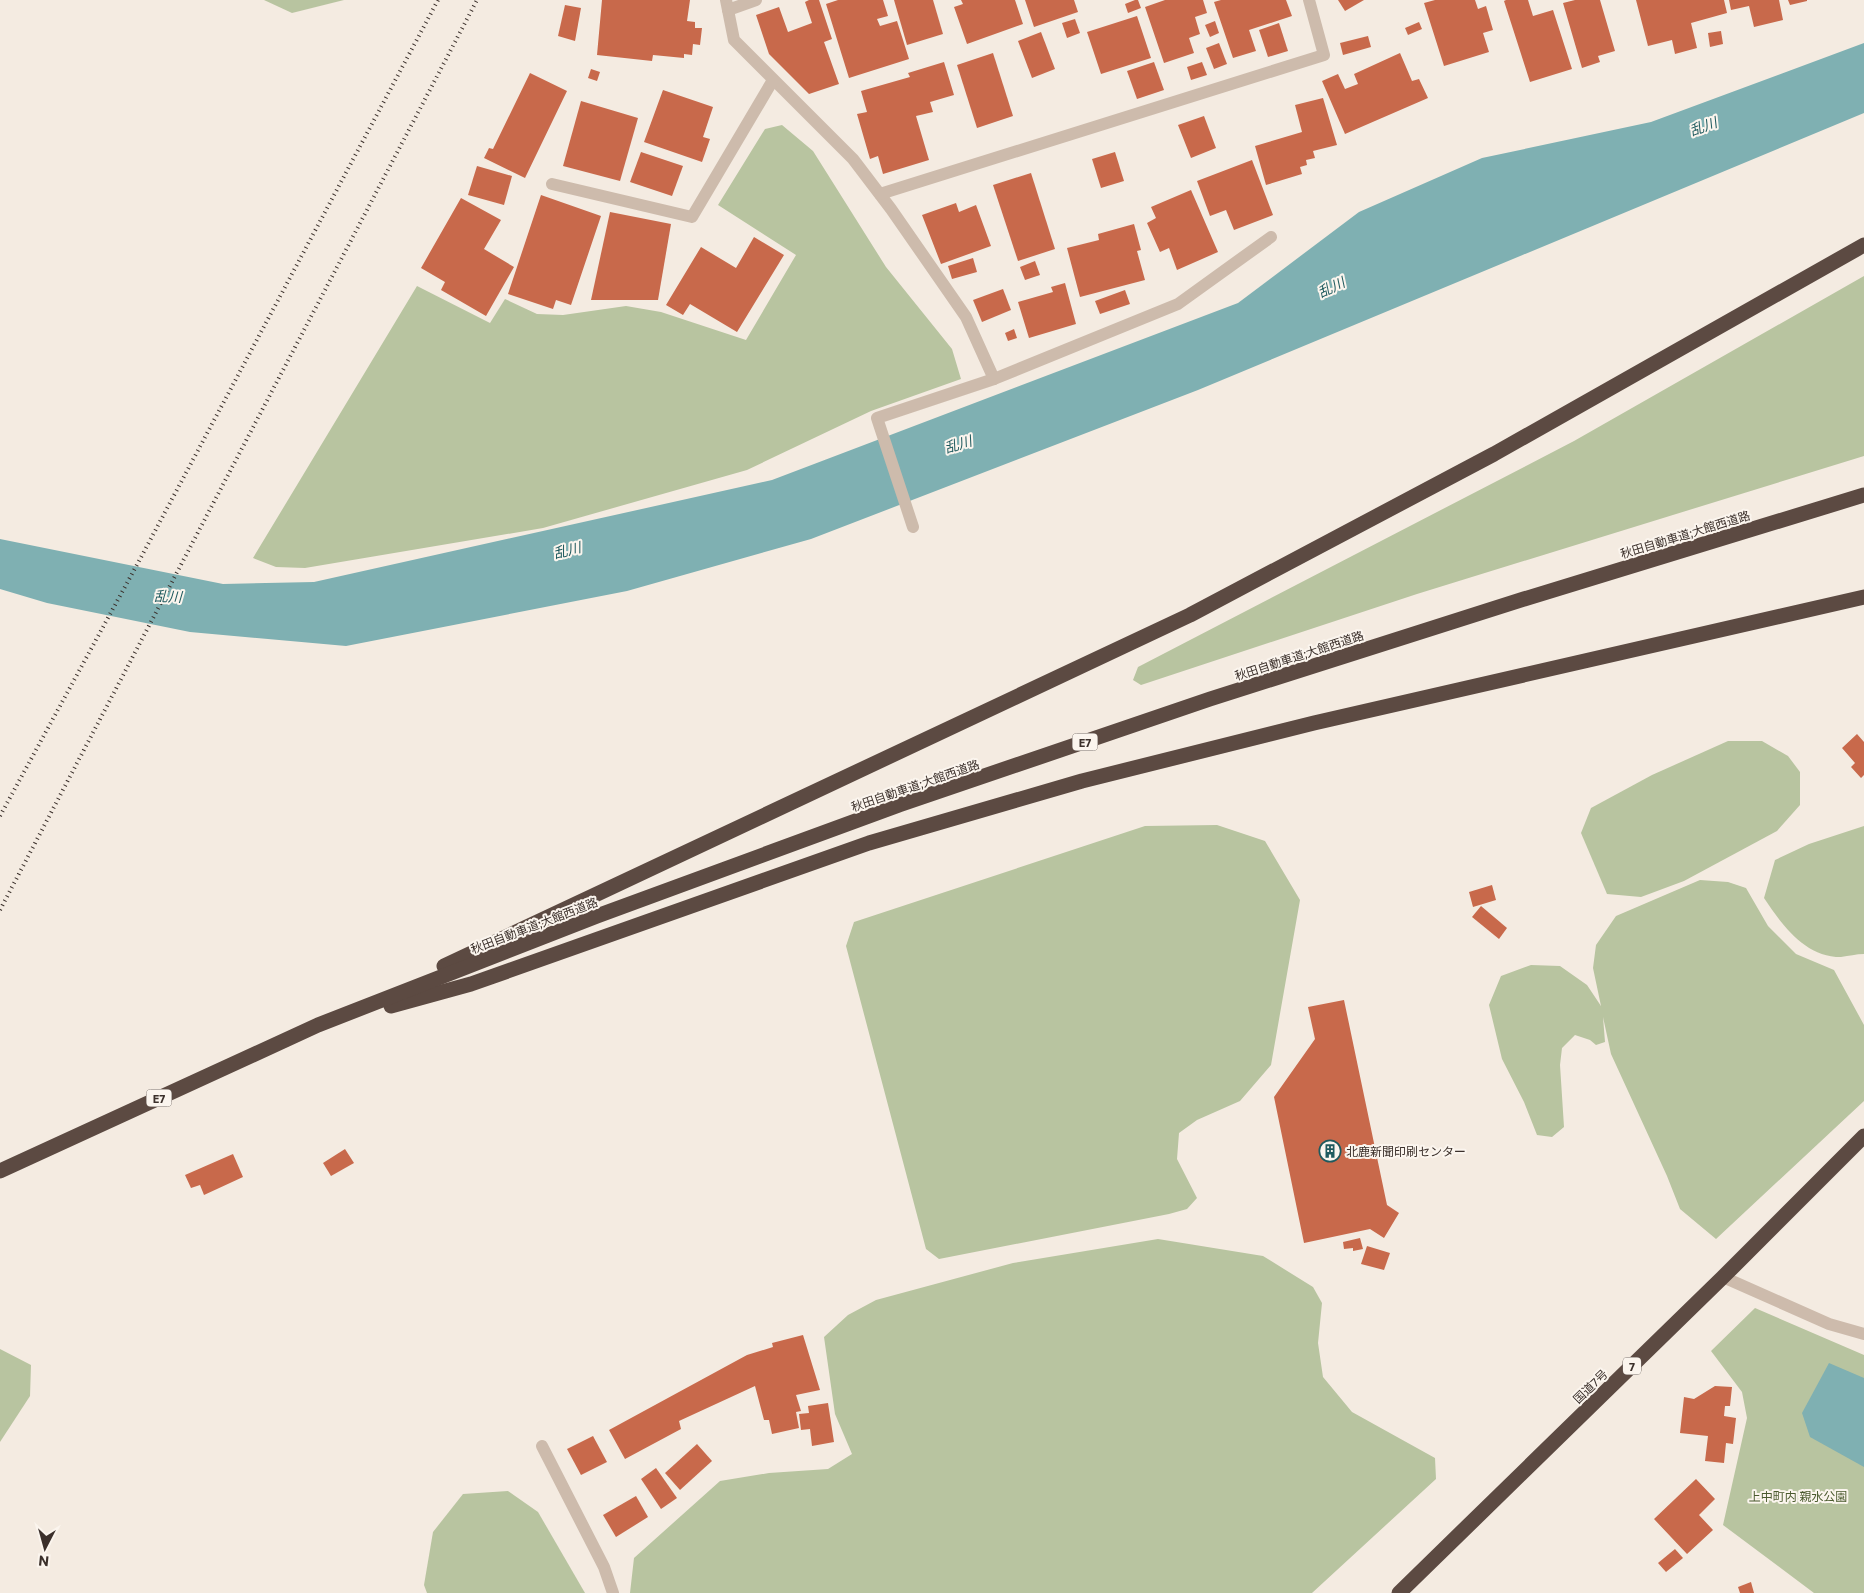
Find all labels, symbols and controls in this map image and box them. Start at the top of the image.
water label: 乱川 [1687,113,1721,139]
water label: 乱川 [1315,272,1349,301]
water label: 乱川 [942,431,976,456]
street label: 秋田自動車道;大館西道路 [1618,508,1752,561]
water label: 乱川 [551,538,585,562]
water label: 乱川 [154,587,184,605]
street label: 秋田自動車道;大館西道路 [1233,628,1366,683]
road number: E7 [1072,734,1098,750]
street label: 秋田自動車道;大館西道路 [849,756,981,815]
street label: 秋田自動車道;大館西道路 [469,894,600,957]
road number: E7 [146,1090,172,1106]
building icon: 北鹿新聞印刷センター [1318,1139,1342,1163]
place label: 北鹿新聞印刷センター [1346,1144,1466,1158]
road number: 7 [1623,1358,1641,1374]
street label: 国道7号 [1570,1366,1610,1406]
park label: 上中町内 親水公園 [1749,1489,1847,1503]
north arrow [20,1523,70,1573]
text: N [37,1552,50,1570]

